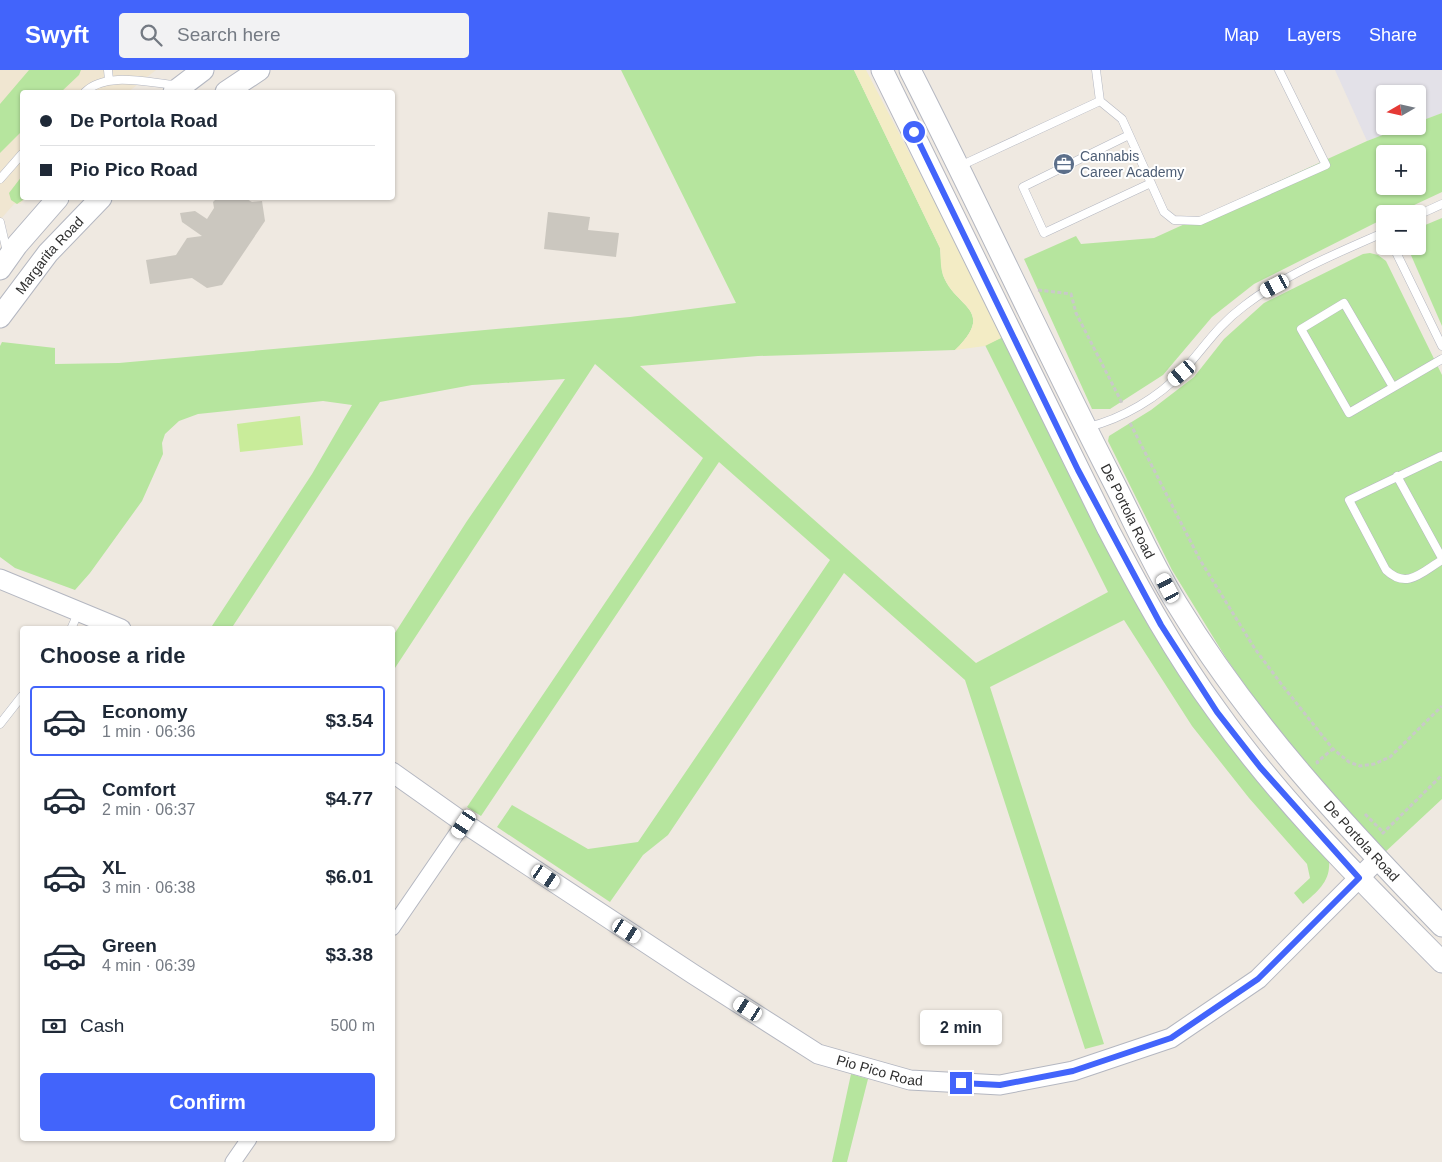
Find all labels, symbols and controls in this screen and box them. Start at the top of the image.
search box [119,13,469,58]
text: Swyft [25,21,89,48]
icon: search [137,21,165,49]
text: Search here [177,24,281,45]
text: Map [1224,25,1259,45]
text: Layers [1287,25,1341,45]
text: Share [1369,25,1417,45]
north arrow [1376,85,1426,135]
map controls [1376,85,1426,255]
text: De Portola Road [70,110,218,131]
route start [903,121,925,143]
button: + [1376,145,1426,195]
place label: Cannabis Career Academy [1080,148,1184,180]
office icon: Cannabis Career Academy [1052,152,1076,176]
text: Pio Pico Road [70,159,198,180]
button: − [1376,205,1426,255]
street label: Margarita Road [12,213,87,297]
car [1258,272,1291,300]
car [1165,358,1198,388]
street label: De Portola Road [1098,461,1158,561]
car [1154,571,1181,605]
text: Choose a ride [40,643,185,668]
icon: car [42,699,87,744]
text: Economy [102,701,188,722]
text: $3.54 [325,710,373,731]
text: 1 min · 06:36 [102,723,195,740]
icon: car [42,777,87,822]
text: Comfort [102,779,176,800]
text: $4.77 [325,788,373,809]
street label: De Portola Road [1321,797,1403,884]
text: 2 min · 06:37 [102,801,195,818]
car [449,807,478,841]
icon: car [42,855,87,900]
text: XL [102,857,126,878]
car [529,862,562,892]
text: $6.01 [325,866,373,887]
text: 3 min · 06:38 [102,879,195,896]
car [610,917,643,945]
icon: car [42,933,87,978]
text: Green [102,935,157,956]
text: $3.38 [325,944,373,965]
text: 4 min · 06:39 [102,957,195,974]
car [731,995,764,1023]
callout: 2 min [920,1010,1002,1046]
icon: cash [40,1012,68,1040]
text: Cash [80,1015,124,1036]
text: 500 m [331,1017,375,1034]
text: 2 min [940,1019,982,1036]
street label: Pio Pico Road [835,1052,923,1089]
route end [950,1072,972,1094]
button: Confirm [40,1073,375,1131]

